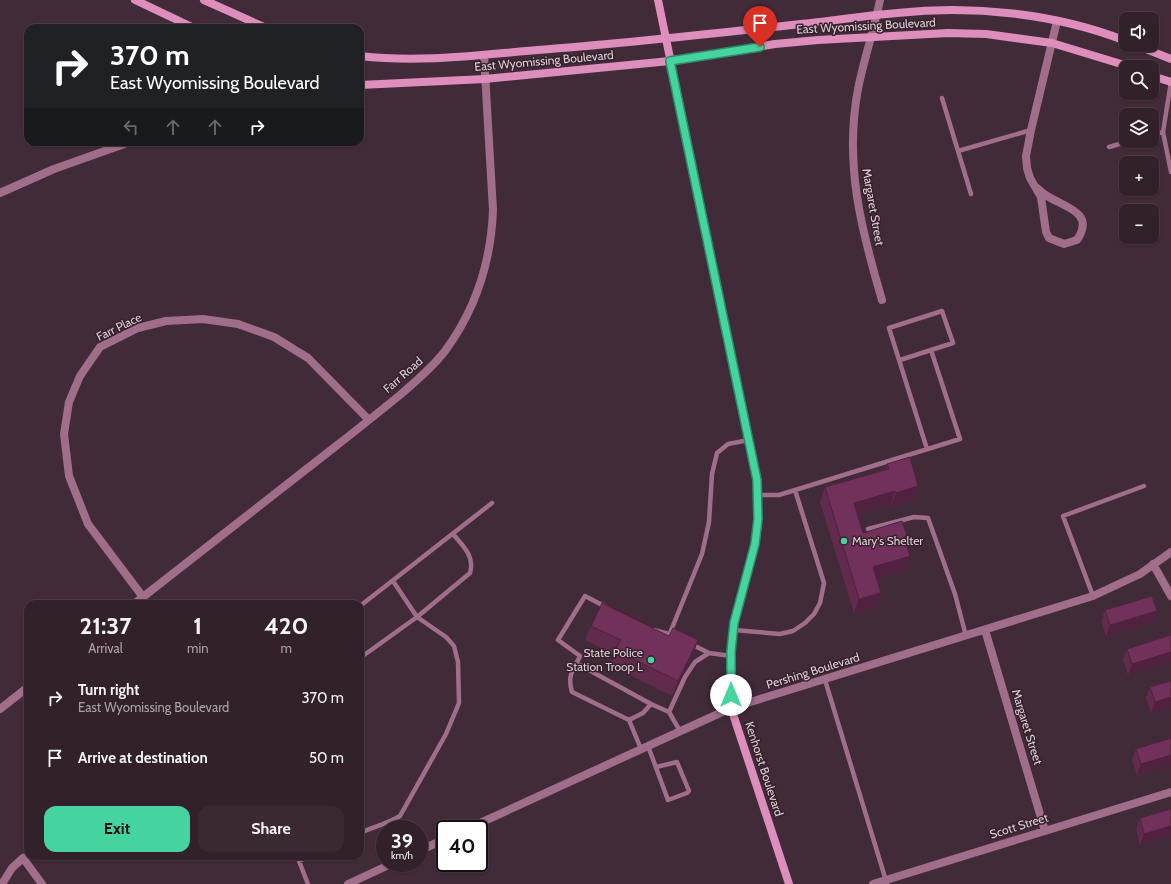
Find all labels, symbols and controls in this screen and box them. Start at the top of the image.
pin [743,6,777,47]
icon: arrive [749,12,771,34]
map controls [1119,12,1159,244]
button: sound [1119,12,1159,52]
street label: East Wyomissing Boulevard [796,14,936,37]
text: 370 m [110,38,190,72]
icon: right [44,40,96,92]
street label: East Wyomissing Boulevard [474,47,614,74]
button: search [1119,60,1159,100]
text: East Wyomissing Boulevard [110,72,320,94]
button: layers [1119,108,1159,148]
icon: left [120,116,142,138]
icon: ahead [162,116,184,138]
icon: ahead [204,116,226,138]
icon: right [246,116,268,138]
button: + [1119,156,1159,196]
street label: Margaret Street [859,167,888,247]
button: − [1119,204,1159,244]
street label: Farr Place [94,309,144,344]
street label: Farr Road [380,353,426,396]
place label: Mary's Shelter [852,533,923,548]
marker: Mary's Shelter [839,536,849,546]
text: 21:37 [79,611,132,640]
text: 1 [193,611,202,640]
text: 420 [264,611,309,640]
text: Arrival [88,640,123,656]
text: min [187,640,208,656]
text: m [281,640,292,656]
place label: State Police Station Troop L [566,645,643,674]
street label: Pershing Boulevard [764,649,861,692]
marker: State Police Station Troop L [646,655,656,665]
position arrow [710,674,752,716]
text: Turn right [78,681,139,699]
icon: right [44,687,66,709]
street label: Margaret Street [1009,687,1046,766]
text: 370 m [301,689,344,707]
text: East Wyomissing Boulevard [78,699,229,715]
street label: Kenhorst Boulevard [742,720,787,818]
icon: arrive [44,747,66,769]
text: Arrive at destination [78,749,208,767]
text: 50 m [309,749,344,767]
button: Exit [44,806,190,852]
button: Share [198,806,344,852]
street label: Scott Street [988,810,1050,842]
speed limit sign: 40 [436,820,488,872]
text: 39 [391,829,413,853]
text: km/h [391,849,413,862]

